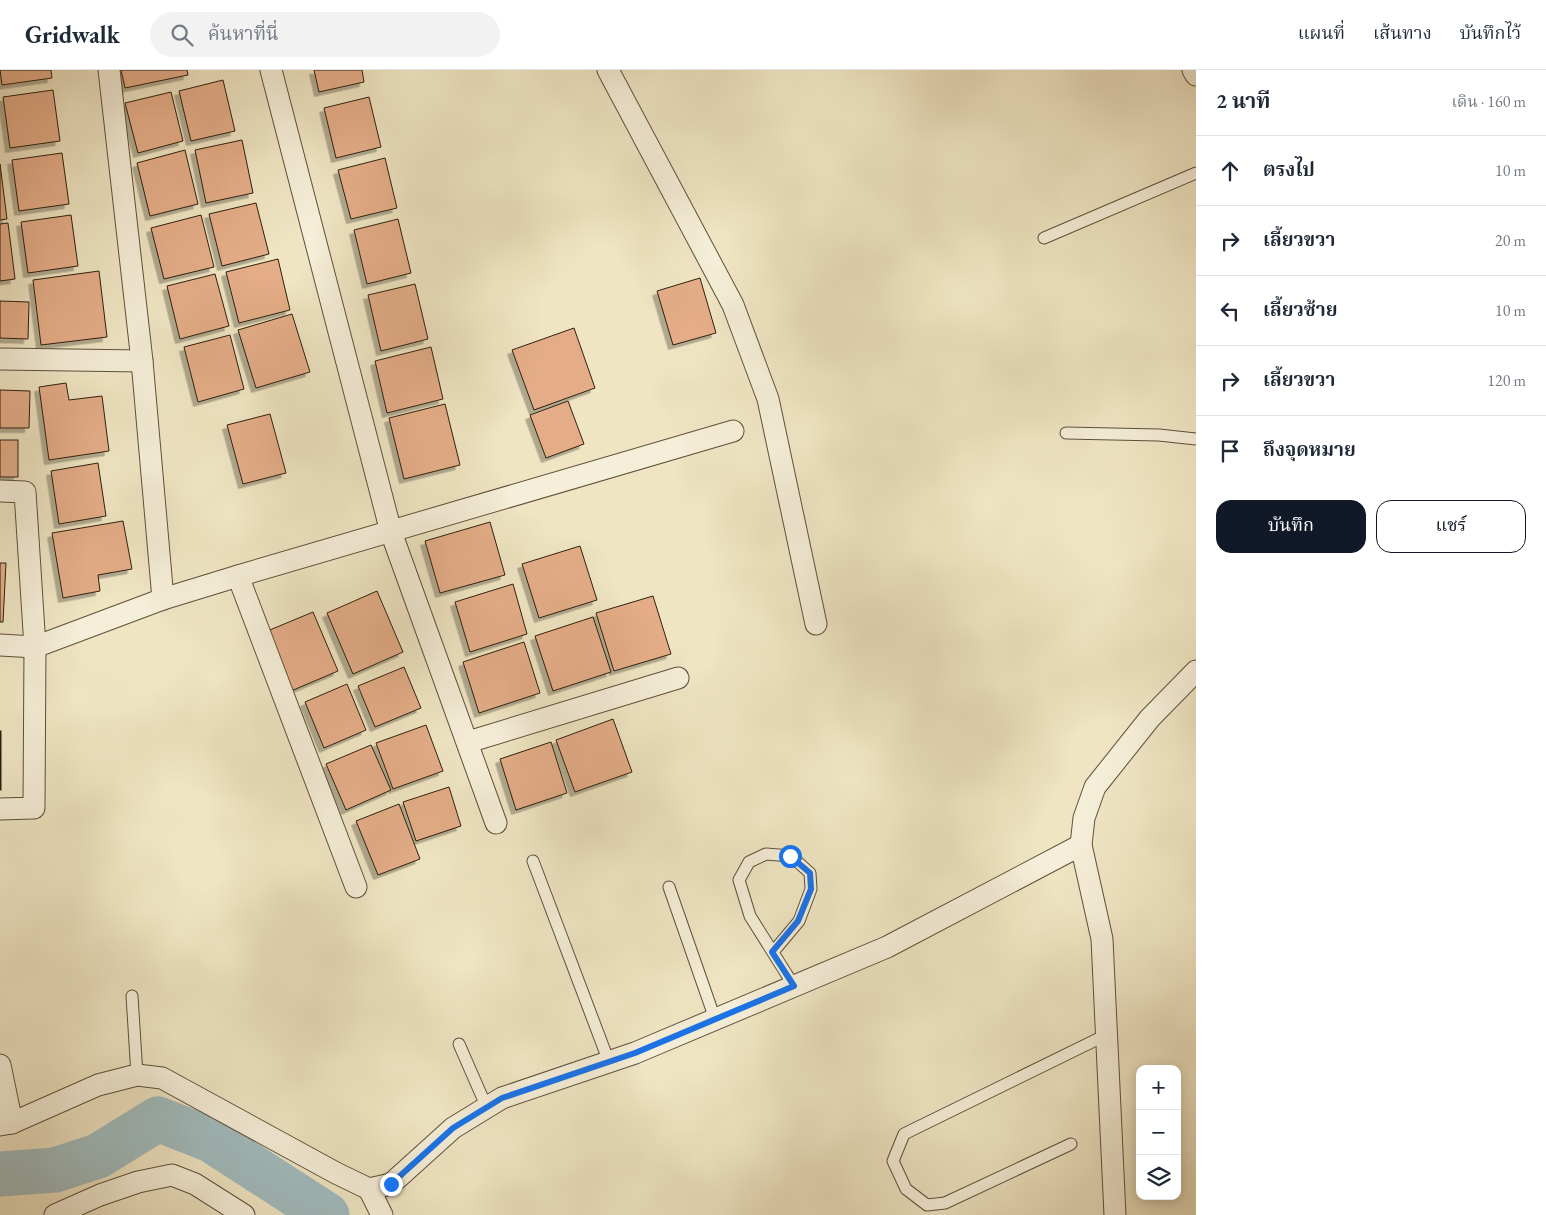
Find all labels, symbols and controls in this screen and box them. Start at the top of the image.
search box [150,12,500,57]
text: Gridwalk [25,19,120,50]
icon: search [168,21,196,49]
text: ค้นหาที่นี่ [208,21,279,46]
text: แผนที่ [1298,21,1345,44]
text: เส้นทาง [1373,21,1432,44]
text: บันทึกไว้ [1460,21,1521,44]
text: 2 นาที [1216,87,1270,114]
text: เดิน · 160 m [1451,91,1526,112]
icon: ahead [1216,157,1244,185]
text: ตรงไป [1263,157,1315,182]
text: 10 m [1495,160,1526,181]
icon: right [1216,227,1244,255]
text: เลี้ยวขวา [1263,227,1335,252]
text: 20 m [1495,230,1526,251]
icon: left [1216,297,1244,325]
text: เลี้ยวซ้าย [1263,297,1337,322]
text: 10 m [1495,300,1526,321]
icon: right [1216,367,1244,395]
text: เลี้ยวขวา [1263,367,1335,392]
text: 120 m [1487,370,1526,391]
icon: arrive [1216,437,1244,465]
text: ถึงจุดหมาย [1263,437,1356,462]
button: บันทึก [1216,500,1366,553]
button: แชร์ [1376,500,1526,553]
route start [779,845,802,868]
map controls [1136,1065,1181,1200]
button: + [1136,1065,1181,1110]
button: − [1136,1110,1181,1155]
button: layers [1136,1155,1181,1200]
route end [380,1173,403,1196]

